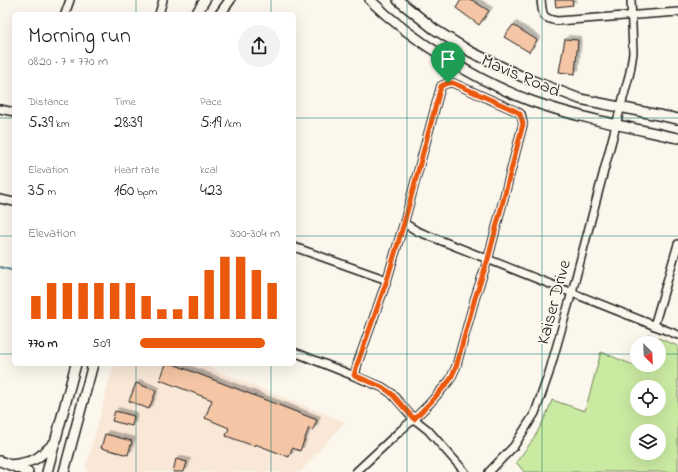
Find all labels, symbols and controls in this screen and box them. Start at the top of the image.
text: Morning run [28,21,131,53]
button: share [238,25,280,67]
pin [431,42,465,83]
icon: arrive [437,48,459,70]
street label: Mavis Road [477,49,564,105]
text: 08:20 · 7 × 770 m [28,52,108,71]
text: Distance [28,94,69,110]
text: Time [114,94,136,110]
text: Pace [200,94,221,110]
text: 5.39 [28,110,53,135]
text: 28:39 [114,110,142,135]
text: 5:19 [200,110,222,135]
text: km [53,116,69,132]
text: /km [222,116,241,132]
text: Elevation [28,162,68,178]
text: Heart rate [114,162,159,178]
text: kcal [200,162,218,178]
text: 35 [28,178,45,203]
text: 160 [114,178,134,203]
text: 423 [200,178,222,203]
text: m [45,184,56,200]
text: bpm [134,184,157,200]
text: Elevation [28,224,76,243]
text: 300–304 m [230,224,280,243]
street label: Kaiser Drive [531,256,579,348]
text: 770 m [28,334,58,353]
text: 5:09 [92,334,110,353]
north arrow [630,336,666,372]
map controls [630,336,666,460]
button: locate [630,380,666,416]
button: layers [630,424,666,460]

